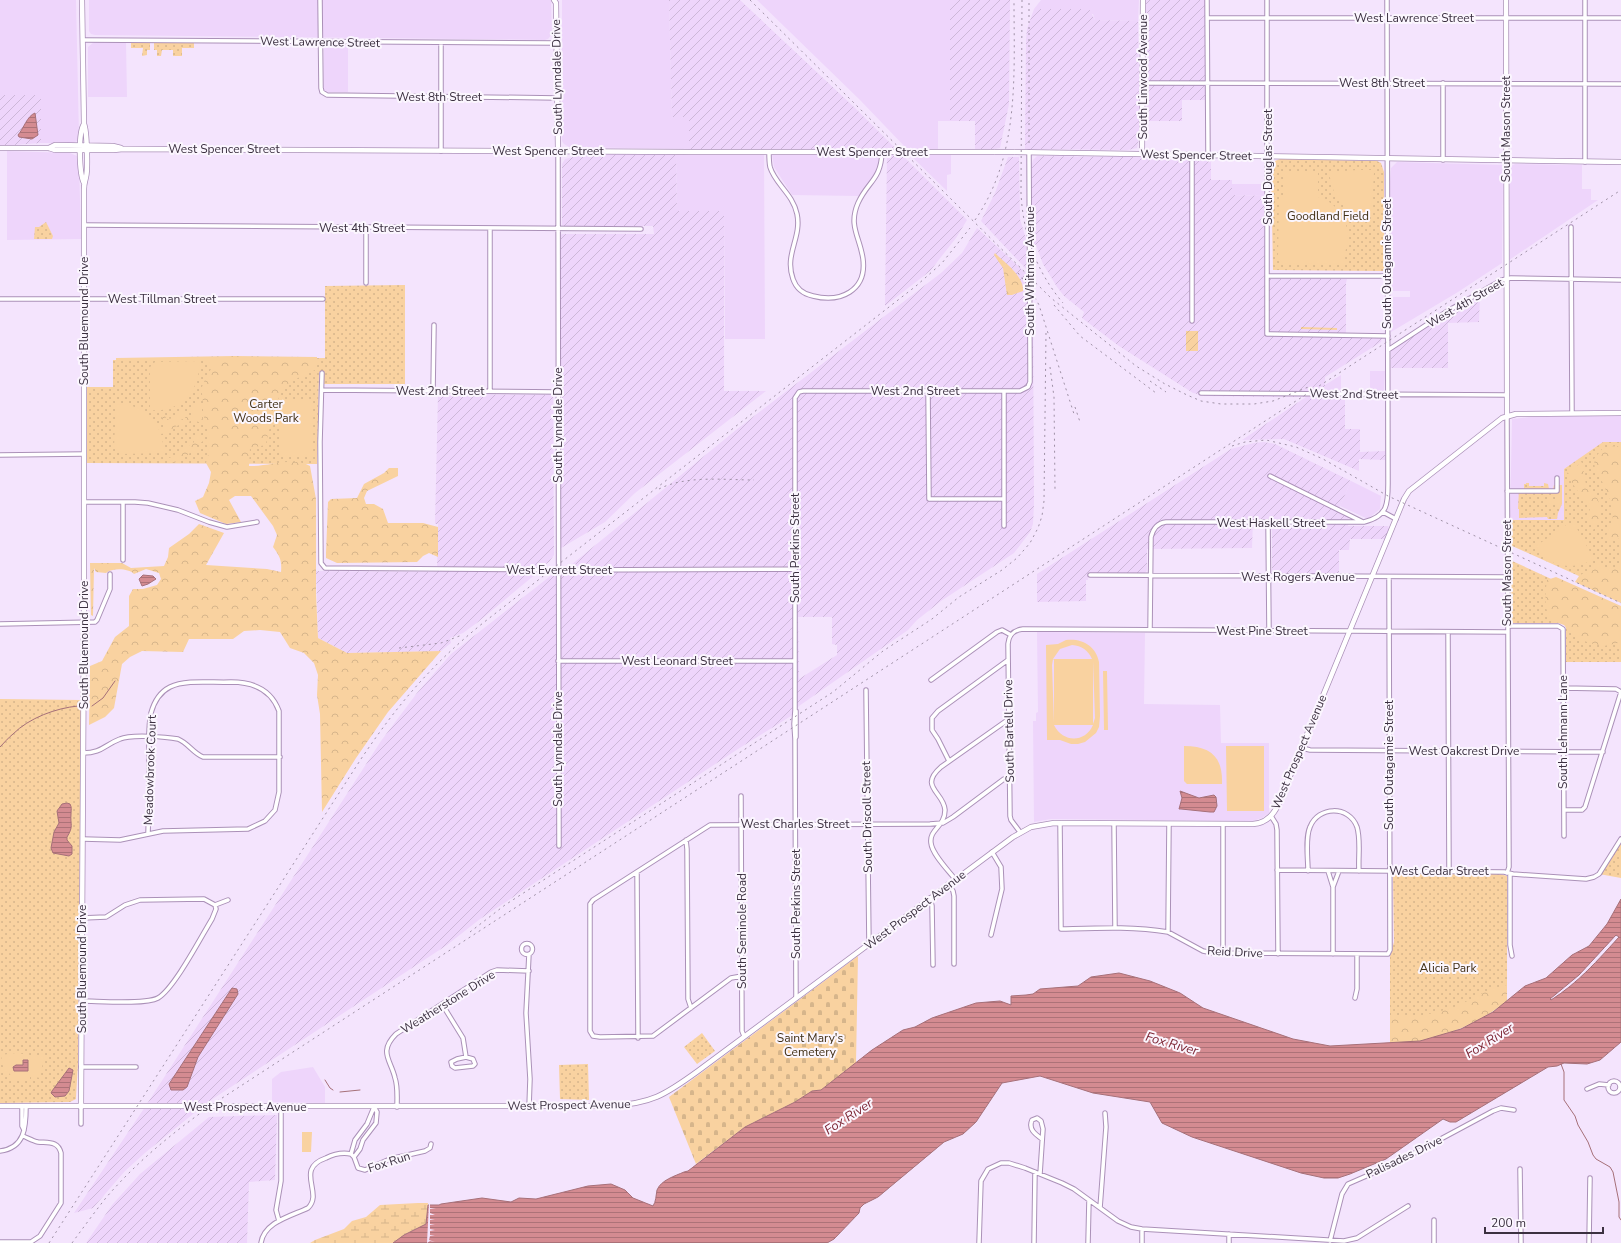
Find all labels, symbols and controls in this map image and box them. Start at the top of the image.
street label: West Lawrence Street [1354,10,1475,26]
street label: South Linwood Avenue [1135,14,1151,140]
street label: South Lynndale Drive [548,19,566,135]
street label: West Lawrence Street [260,33,381,51]
street label: West 8th Street [1339,75,1426,91]
street label: South Mason Street [1498,75,1514,182]
street label: West 8th Street [396,89,483,105]
street label: South Douglas Street [1260,108,1276,225]
street label: West Spencer Street [168,141,281,157]
street label: West Spencer Street [492,143,605,159]
street label: West Spencer Street [816,144,929,160]
street label: West Spencer Street [1140,146,1253,164]
street label: South Outagamie Street [1379,198,1395,329]
street label: South Whitman Avenue [1022,206,1038,336]
park label: Goodland Field [1287,208,1369,224]
street label: West 4th Street [319,220,406,236]
street label: South Bluemound Drive [76,257,92,385]
street label: West 4th Street [1424,274,1507,331]
street label: West Tillman Street [108,291,217,307]
street label: South Lynndale Drive [550,367,566,483]
street label: West 2nd Street [396,383,485,399]
street label: West 2nd Street [871,383,960,399]
street label: West 2nd Street [1309,385,1399,403]
park label: Carter Woods Park [233,396,300,426]
street label: South Perkins Street [787,492,803,603]
street label: West Haskell Street [1217,515,1326,531]
street label: South Mason Street [1499,519,1515,626]
street label: West Everett Street [506,562,613,578]
street label: West Rogers Avenue [1241,569,1355,585]
street label: South Bluemound Drive [76,581,92,709]
street label: West Pine Street [1216,623,1308,639]
street label: West Leonard Street [621,653,734,669]
street label: South Lehmann Lane [1555,675,1571,789]
street label: South Bartell Drive [1000,679,1018,783]
street label: South Lynndale Drive [550,691,566,807]
street label: West Prospect Avenue [1268,692,1330,812]
street label: South Outagamie Street [1381,699,1397,830]
street label: Meadowbrook Court [140,714,160,825]
street label: West Oakcrest Drive [1409,743,1519,759]
street label: South Driscoll Street [858,760,876,873]
street label: West Charles Street [741,816,850,832]
street label: South Perkins Street [788,848,804,959]
street label: West Cedar Street [1389,863,1490,879]
street label: West Prospect Avenue [861,867,969,953]
street label: South Seminole Road [734,873,750,989]
street label: South Bluemound Drive [74,905,90,1033]
street label: Reid Drive [1207,943,1263,961]
park label: Alicia Park [1420,960,1477,976]
street label: Weatherstone Drive [398,967,498,1037]
water label: Fox River [1462,1019,1517,1063]
water label: Fox River [1143,1028,1200,1060]
park label: Saint Mary's Cemetery [777,1030,843,1060]
water label: Fox River [821,1094,876,1139]
street label: West Prospect Avenue [507,1096,631,1114]
street label: West Prospect Avenue [183,1099,307,1115]
street label: Palisades Drive [1363,1132,1445,1182]
street label: Fox Run [366,1148,412,1176]
scale bar [1485,1209,1603,1235]
text: 200 m [1491,1215,1526,1231]

